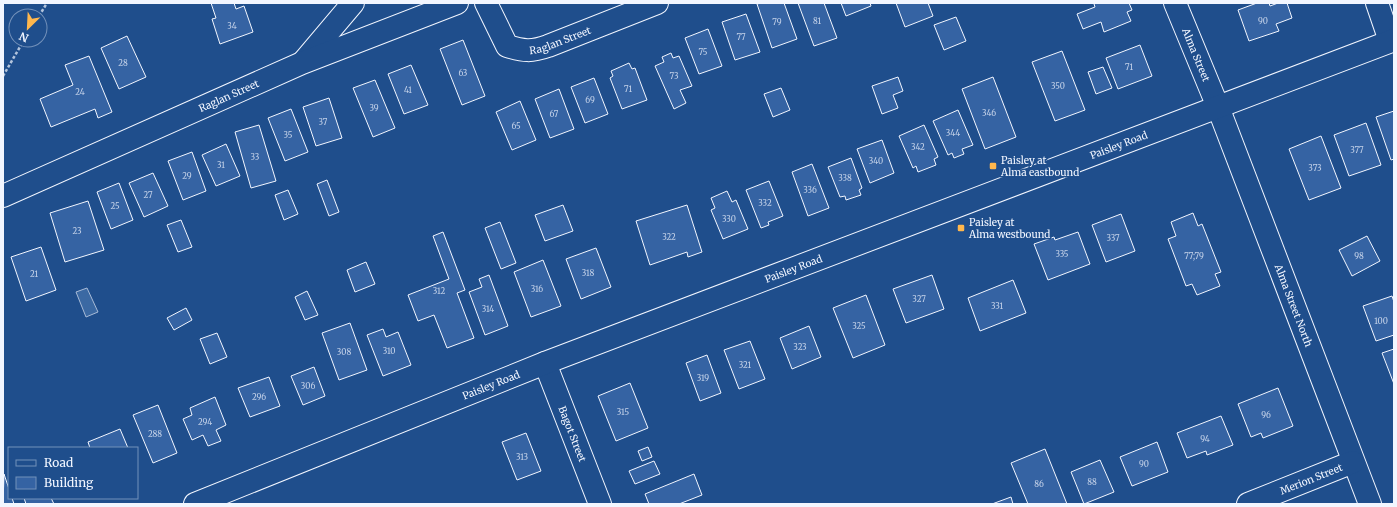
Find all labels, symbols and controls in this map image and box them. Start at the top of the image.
north arrow [8,8,48,48]
house number: 81 [813,16,821,26]
house number: 90 [1258,16,1268,26]
house number: 79 [772,17,782,27]
house number: 34 [227,21,237,31]
street label: Raglan Street [529,24,593,57]
street label: Alma Street [1179,25,1213,84]
text: N [17,29,31,45]
house number: 77 [736,32,746,42]
house number: 75 [699,47,708,57]
house number: 28 [118,58,128,68]
house number: 71 [1125,62,1133,72]
house number: 63 [459,68,468,78]
house number: 73 [670,71,679,81]
street label: Raglan Street [197,77,261,115]
house number: 350 [1051,81,1065,91]
house number: 71 [624,84,632,94]
house number: 41 [404,85,412,95]
house number: 24 [75,87,85,97]
house number: 69 [585,95,595,105]
house number: 39 [369,103,379,113]
house number: 346 [982,108,996,118]
house number: 67 [550,109,559,119]
house number: 37 [319,117,328,127]
house number: 65 [511,121,521,131]
house number: 344 [946,128,960,138]
street label: Paisley Road [1088,128,1149,162]
house number: 35 [284,130,293,140]
house number: 342 [911,142,925,152]
house number: 377 [1350,145,1364,155]
house number: 33 [251,152,260,162]
place label: Paisley at Alma eastbound [1000,154,1079,179]
house number: 340 [869,156,883,166]
house number: 31 [217,160,225,170]
marker: Paisley at Alma eastbound [988,161,998,171]
house number: 373 [1308,163,1322,173]
house number: 29 [182,171,192,181]
house number: 338 [838,173,852,183]
house number: 336 [803,185,817,195]
house number: 27 [143,190,153,200]
house number: 332 [758,198,772,208]
house number: 25 [110,201,120,211]
house number: 330 [722,214,736,224]
place label: Paisley at Alma westbound [968,216,1050,241]
marker: Paisley at Alma westbound [956,223,966,233]
house number: 23 [72,226,82,236]
house number: 322 [662,232,676,242]
house number: 337 [1106,233,1120,243]
house number: 335 [1055,249,1069,259]
house number: 77;79 [1184,251,1204,261]
house number: 98 [1354,251,1364,261]
street label: Paisley Road [763,252,824,286]
street label: Alma Street North [1271,261,1315,349]
house number: 318 [582,268,594,278]
house number: 21 [30,269,38,279]
house number: 316 [531,284,543,294]
house number: 312 [433,286,445,296]
house number: 327 [912,294,926,304]
house number: 331 [991,301,1003,311]
house number: 314 [482,304,494,314]
house number: 100 [1374,316,1388,326]
house number: 325 [852,321,866,331]
house number: 323 [793,342,807,352]
house number: 310 [383,346,395,356]
house number: 308 [337,347,351,357]
house number: 321 [739,360,752,370]
street label: Paisley Road [461,368,522,403]
house number: 319 [697,373,709,383]
house number: 306 [301,381,315,391]
house number: 296 [252,392,266,402]
street label: Bagot Street [555,404,589,464]
house number: 315 [617,407,629,417]
house number: 96 [1261,410,1271,420]
house number: 294 [198,417,212,427]
house number: 288 [148,429,162,439]
house number: 94 [1200,434,1210,444]
legend [8,447,138,499]
house number: 313 [516,452,529,462]
text: Road [44,455,73,470]
house number: 90 [1139,459,1149,469]
street label: Merion Street [1278,461,1345,498]
text: Building [44,475,94,490]
house number: 88 [1087,477,1097,487]
house number: 86 [1034,479,1044,489]

